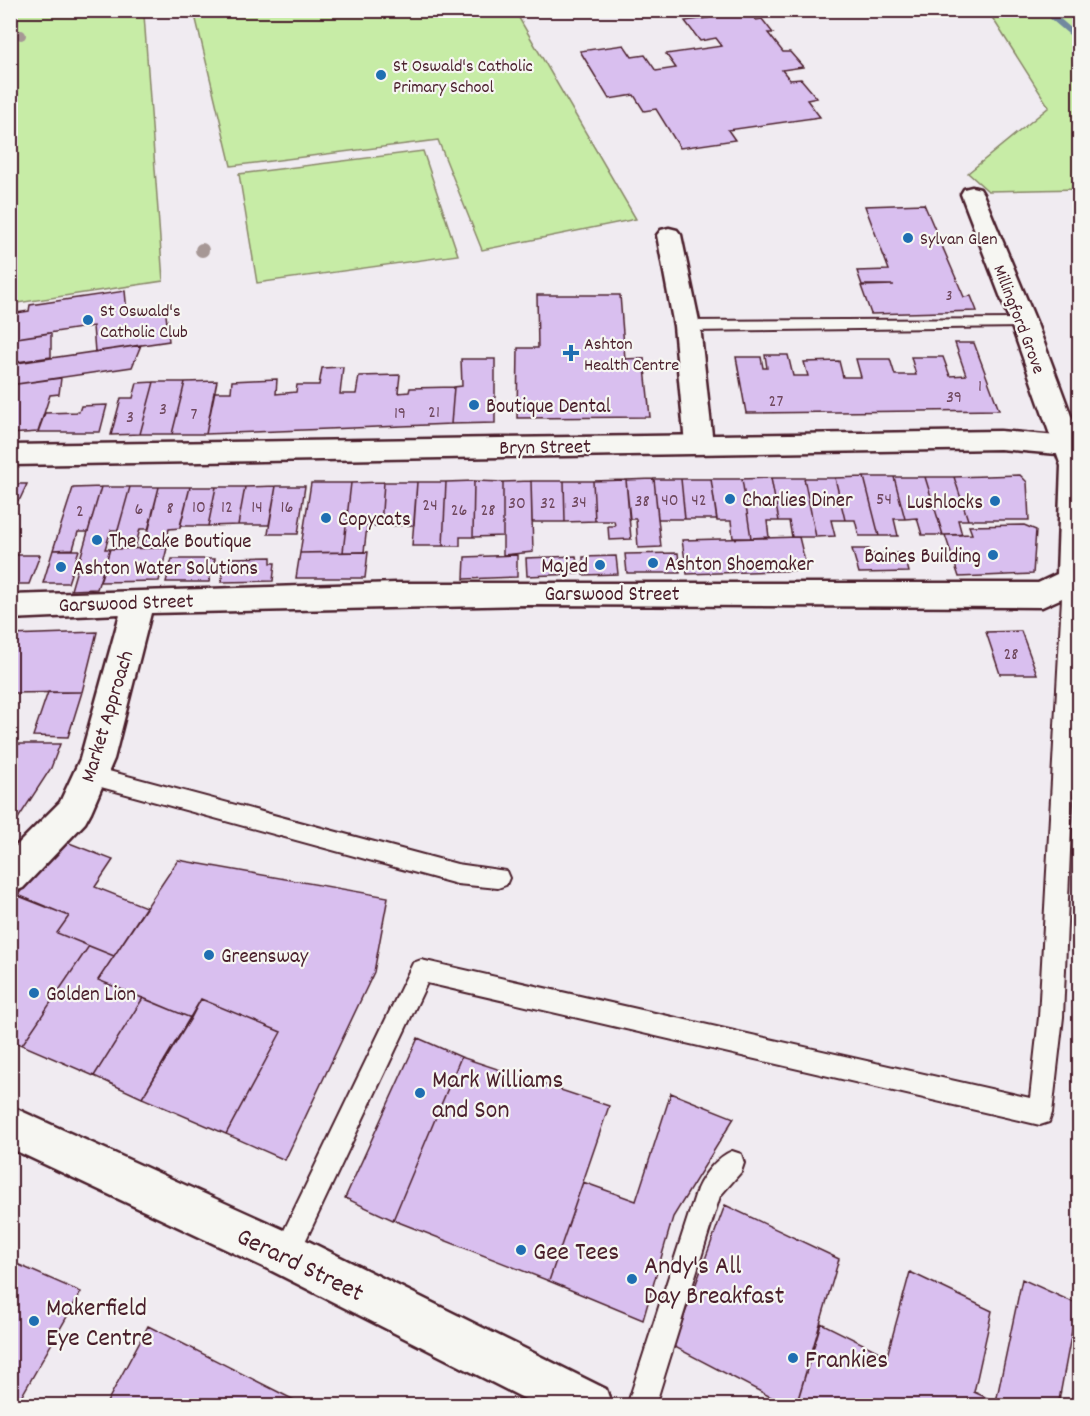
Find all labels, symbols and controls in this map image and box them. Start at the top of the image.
place label: St Oswald's Catholic Primary School [393,55,533,101]
marker: St Oswald's Catholic Primary School [374,68,388,82]
place label: Sylvan Glen [920,228,998,253]
marker: Sylvan Glen [901,231,915,245]
street label: Millingford Grove [985,262,1050,378]
house number: 3 [946,286,952,308]
place label: St Oswald's Catholic Club [100,300,188,346]
marker: St Oswald's Catholic Club [81,313,95,327]
place label: Ashton Health Centre [584,333,679,379]
marker: Ashton Health Centre [562,344,580,362]
house number: 1 [978,375,982,400]
house number: 39 [946,386,962,411]
house number: 27 [769,390,783,415]
place label: Boutique Dental [486,393,611,423]
house number: 3 [159,398,167,423]
marker: Boutique Dental [467,398,481,412]
house number: 21 [428,401,440,426]
house number: 19 [394,402,406,427]
house number: 7 [191,403,198,428]
house number: 3 [126,406,134,431]
street label: Bryn Street [499,433,591,465]
place label: Charlies Diner [742,487,853,517]
house number: 54 [876,488,892,513]
house number: 40 [661,489,679,514]
house number: 42 [691,489,707,514]
place label: Lushlocks [907,489,983,519]
house number: 38 [634,490,650,515]
house number: 34 [571,491,587,516]
house number: 30 [508,492,526,517]
house number: 32 [540,492,556,517]
marker: Charlies Diner [723,492,737,506]
house number: 24 [422,494,438,519]
marker: Lushlocks [988,494,1002,508]
house number: 10 [192,496,206,521]
house number: 12 [221,496,233,521]
house number: 14 [251,496,263,521]
house number: 16 [281,496,293,521]
house number: 8 [166,497,174,522]
house number: 6 [135,498,143,523]
house number: 26 [451,499,467,524]
house number: 28 [480,499,496,524]
house number: 2 [76,500,84,525]
place label: Copycats [338,506,411,536]
marker: Copycats [319,511,333,525]
place label: The Cake Boutique [109,528,252,558]
marker: The Cake Boutique [90,533,104,547]
place label: Baines Building [864,543,981,573]
marker: Baines Building [986,548,1000,562]
place label: Ashton Shoemaker [665,551,814,581]
place label: Majed [541,553,588,583]
place label: Ashton Water Solutions [73,555,258,585]
marker: Ashton Shoemaker [646,556,660,570]
marker: Majed [593,558,607,572]
marker: Ashton Water Solutions [54,560,68,574]
street label: Garswood Street [545,581,680,611]
street label: Garswood Street [58,588,194,622]
house number: 28 [1003,643,1019,668]
street label: Market Approach [75,647,143,786]
place label: Greensway [221,943,309,973]
marker: Greensway [202,948,216,962]
place label: Golden Lion [46,981,136,1011]
marker: Golden Lion [27,986,41,1000]
place label: Mark Williams and Son [432,1063,564,1130]
marker: Mark Williams and Son [413,1086,427,1100]
street label: Gerard Street [230,1219,370,1313]
place label: Gee Tees [533,1235,619,1272]
marker: Gee Tees [514,1243,528,1257]
place label: Andy's All Day Breakfast [644,1249,785,1316]
marker: Andy's All Day Breakfast [625,1272,639,1286]
place label: Makerfield Eye Centre [46,1291,153,1358]
marker: Makerfield Eye Centre [27,1314,41,1328]
place label: Frankies [805,1343,888,1380]
marker: Frankies [786,1351,800,1365]

